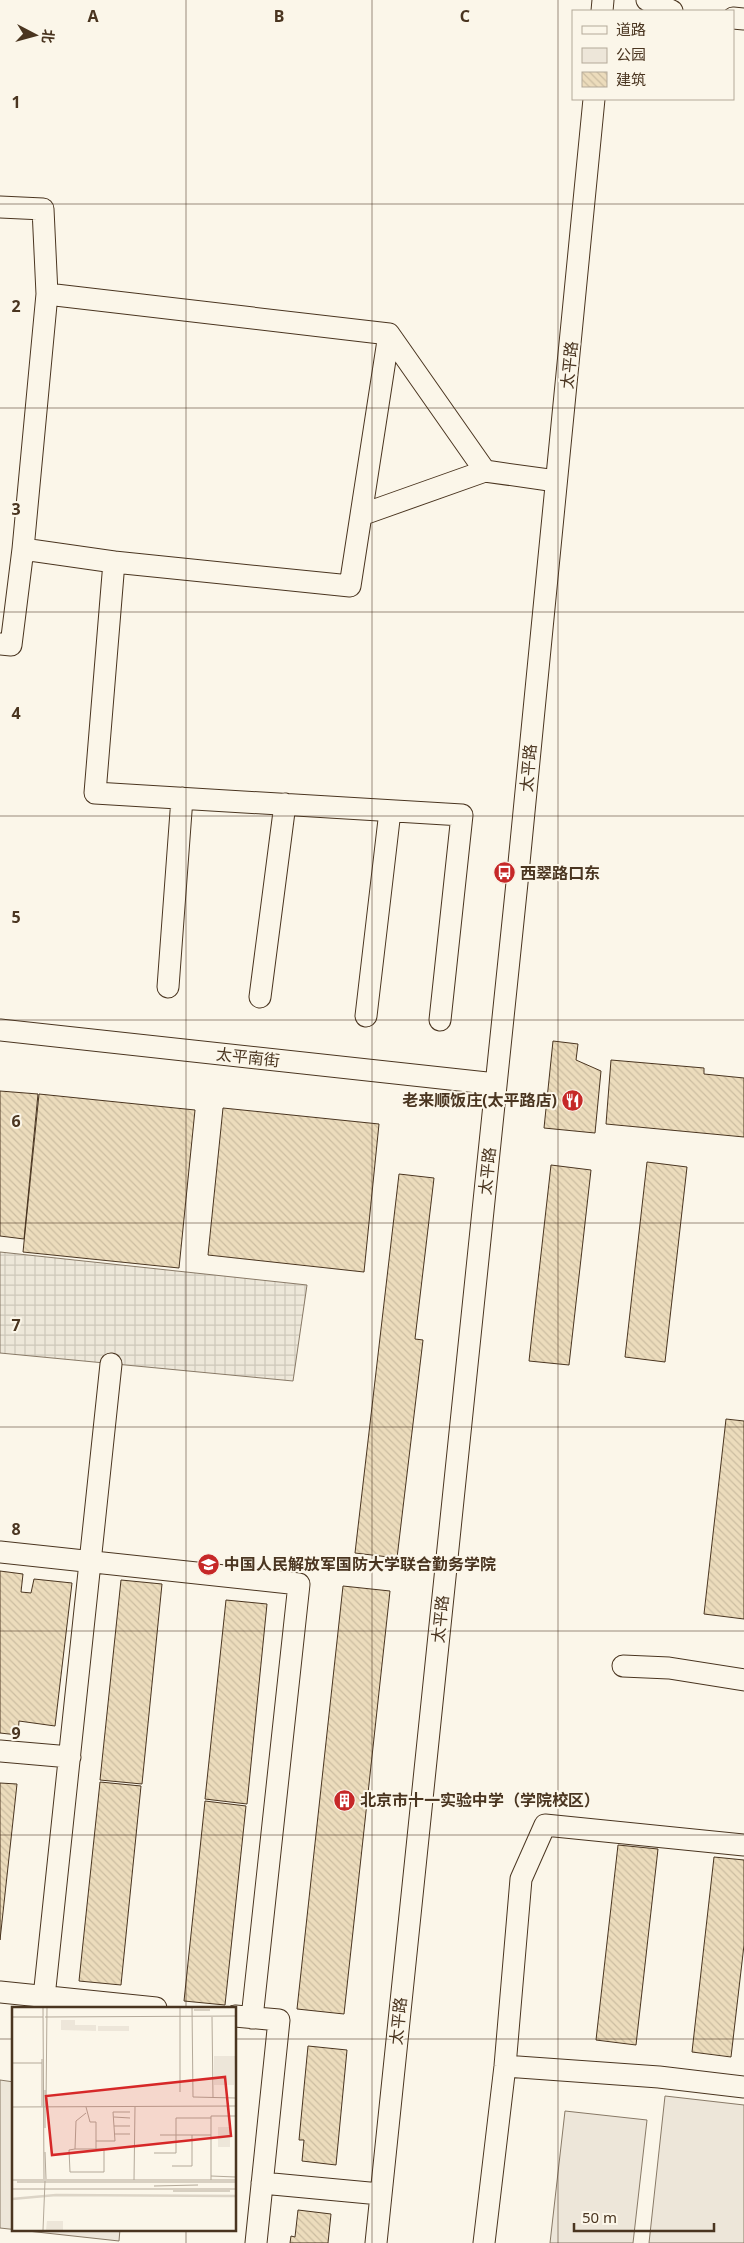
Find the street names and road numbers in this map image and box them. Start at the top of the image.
street label: 太平路 [556,340,582,390]
street label: 太平路 [515,743,541,793]
street label: 太平南街 [215,1043,281,1071]
street label: 太平路 [474,1146,500,1196]
street label: 太平路 [427,1594,453,1644]
street label: 太平路 [385,1996,411,2046]

